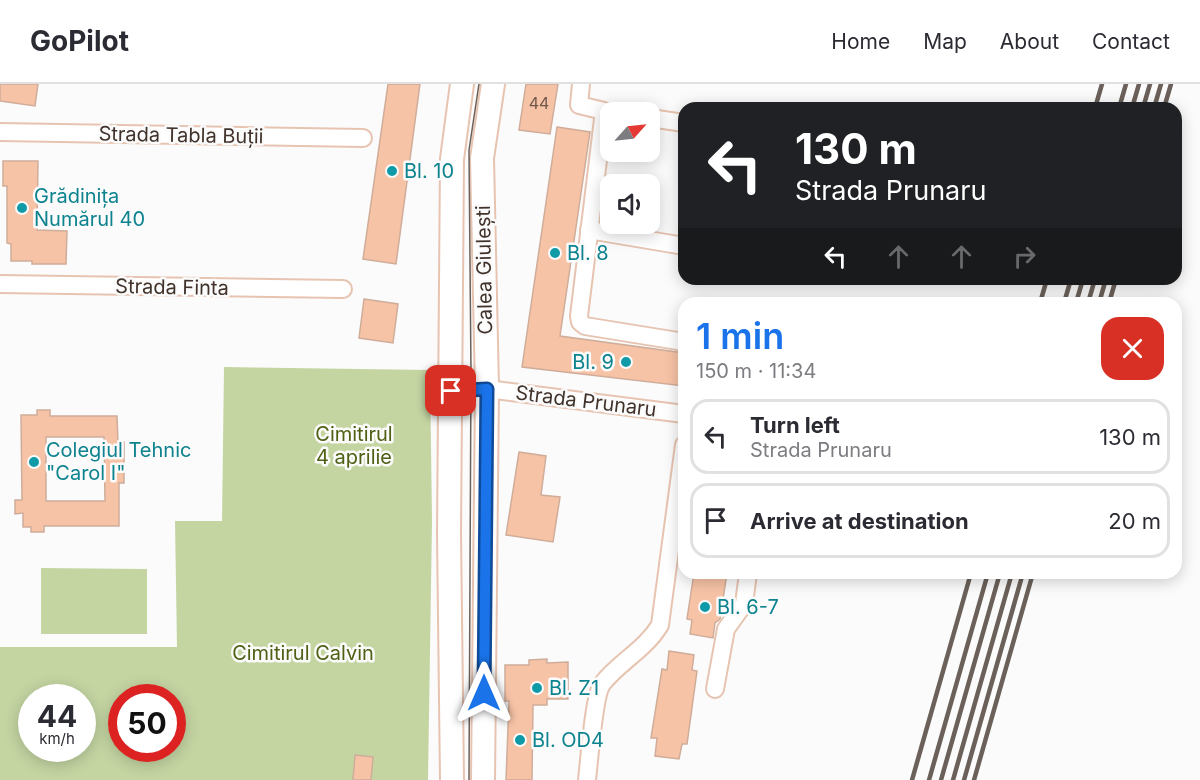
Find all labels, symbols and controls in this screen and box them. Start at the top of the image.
text: GoPilot [30,24,129,58]
text: Home [831,29,890,54]
text: Map [923,29,967,54]
text: About [1000,29,1059,54]
text: Contact [1092,29,1170,54]
house number: 44 [529,93,549,113]
north arrow [600,102,660,162]
map controls [600,102,660,234]
street label: Strada Tabla Buții [98,122,264,148]
text: 130 m [795,123,917,174]
icon: left [696,126,774,204]
place label: Bl. 10 [404,159,454,183]
marker: Bl. 10 [385,164,399,178]
button: sound [600,174,660,234]
text: Strada Prunaru [795,174,986,207]
place label: Grădinița Numărul 40 [34,184,145,231]
marker: Grădinița Numărul 40 [15,201,29,215]
street label: Calea Giulești [471,205,497,335]
icon: left [819,240,852,273]
icon: ahead [882,240,915,273]
icon: ahead [945,240,978,273]
icon: right [1008,240,1041,273]
place label: Bl. 8 [567,241,609,265]
marker: Bl. 8 [548,246,562,260]
street label: Strada Finta [115,274,229,300]
text: 1 min [696,314,784,358]
button: close [1101,317,1164,380]
place label: Bl. 9 [572,350,614,374]
marker: Bl. 9 [619,355,633,369]
text: 150 m · 11:34 [696,359,816,383]
pin [425,365,476,416]
icon: arrive [434,374,467,407]
street label: Strada Prunaru [514,380,658,422]
text: Turn left [750,412,840,438]
icon: left [699,420,732,453]
park label: Cimitirul 4 aprilie [315,422,393,469]
text: 130 m [1099,424,1161,450]
place label: Colegiul Tehnic "Carol I" [46,438,191,485]
text: Strada Prunaru [750,438,892,462]
marker: Colegiul Tehnic "Carol I" [27,455,41,469]
icon: arrive [699,504,732,537]
text: Arrive at destination [750,508,969,534]
text: 20 m [1108,508,1161,534]
place label: Bl. 6-7 [717,595,779,619]
marker: Bl. 6-7 [698,600,712,614]
park label: Cimitirul Calvin [232,641,374,665]
position arrow [452,661,516,725]
place label: Bl. Z1 [549,676,599,700]
marker: Bl. Z1 [530,681,544,695]
speed limit sign: 50 [108,684,186,762]
text: 44 [37,698,77,734]
place label: Bl. OD4 [532,728,604,752]
text: km/h [39,729,75,748]
marker: Bl. OD4 [513,733,527,747]

